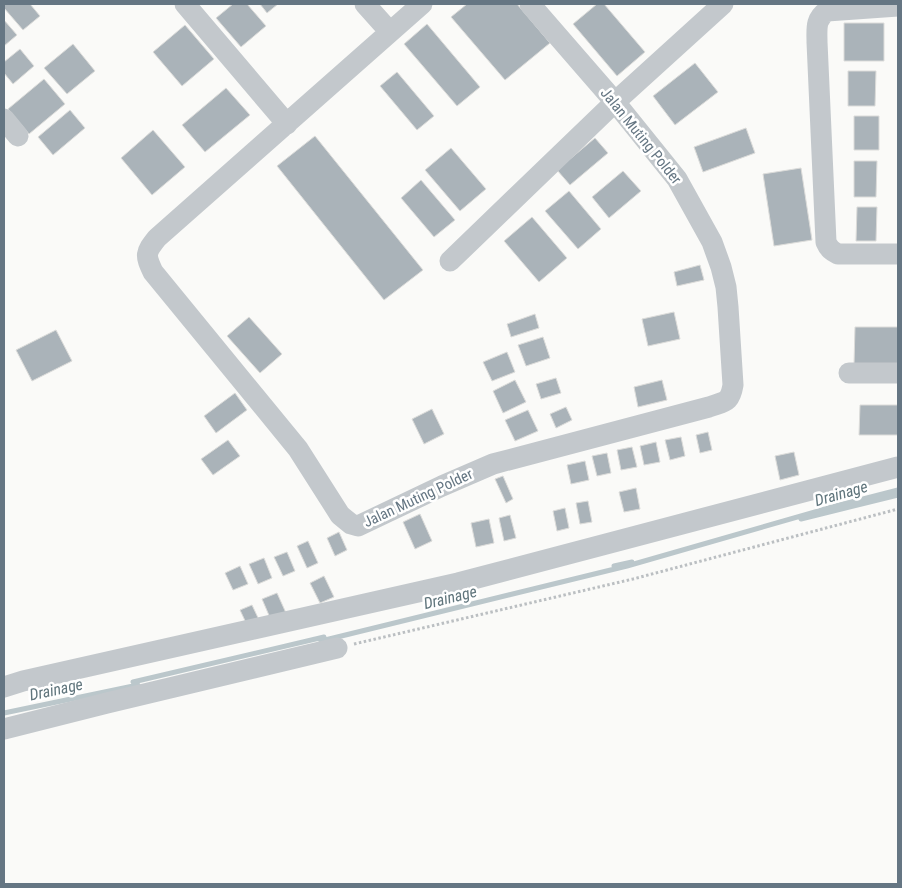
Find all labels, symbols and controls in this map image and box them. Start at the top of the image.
street label: Jalan Muting Polder [597,84,686,188]
street label: Jalan Muting Polder [360,465,476,531]
water label: Drainage [812,477,870,510]
water label: Drainage [422,582,479,613]
water label: Drainage [28,675,85,704]

